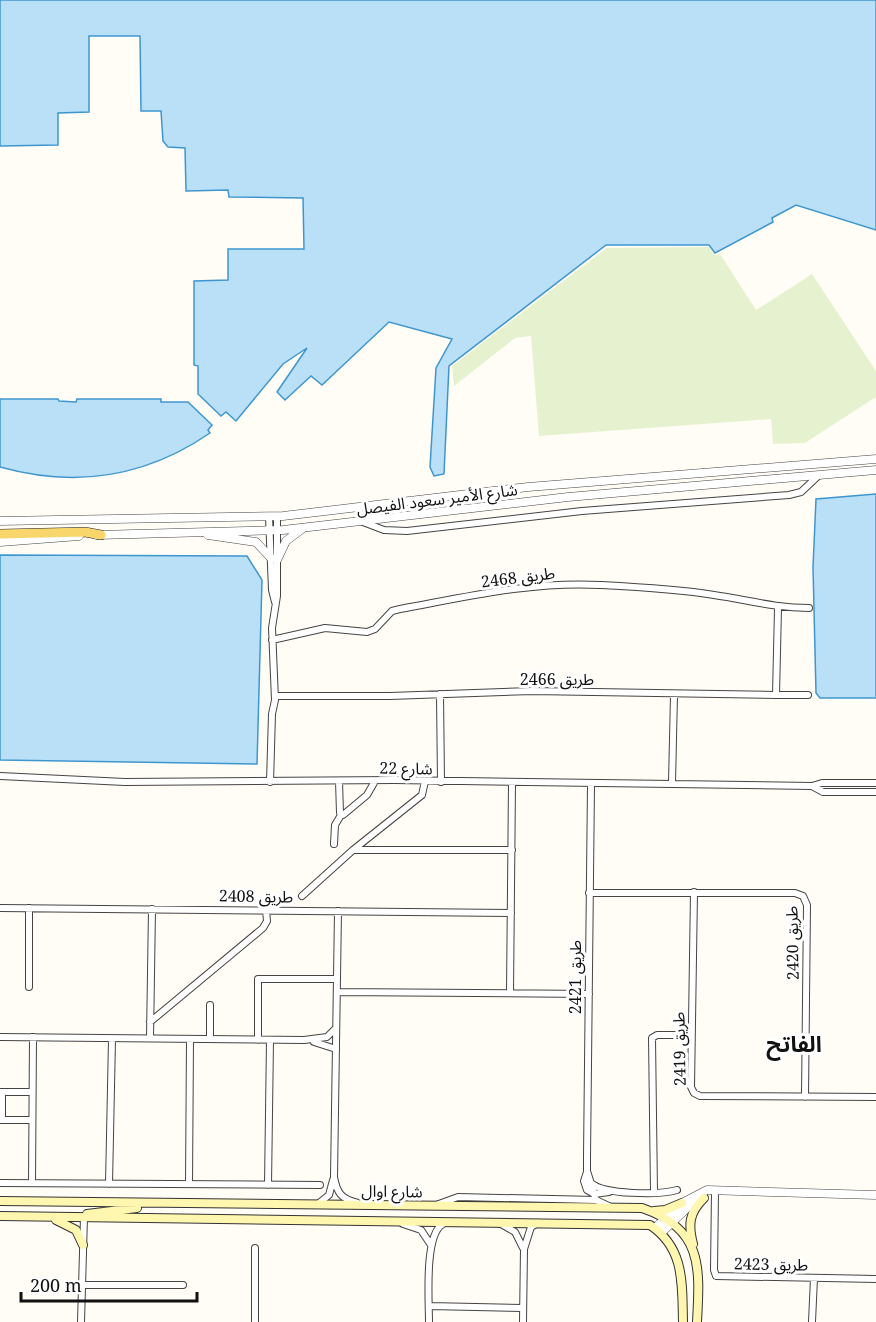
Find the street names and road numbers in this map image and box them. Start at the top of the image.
street label: شارع الأمير سعود الفيصل [355,478,519,522]
street label: طريق 2468 [480,562,556,592]
street label: طريق 2466 [520,668,594,690]
street label: شارع 22 [379,757,433,781]
street label: طريق 2408 [219,884,294,908]
street label: طريق 2420 [780,905,804,980]
street label: طريق 2421 [564,940,586,1014]
street label: طريق 2419 [667,1011,691,1086]
street label: شارع اوال [361,1179,423,1205]
street label: طريق 2423 [734,1252,809,1276]

